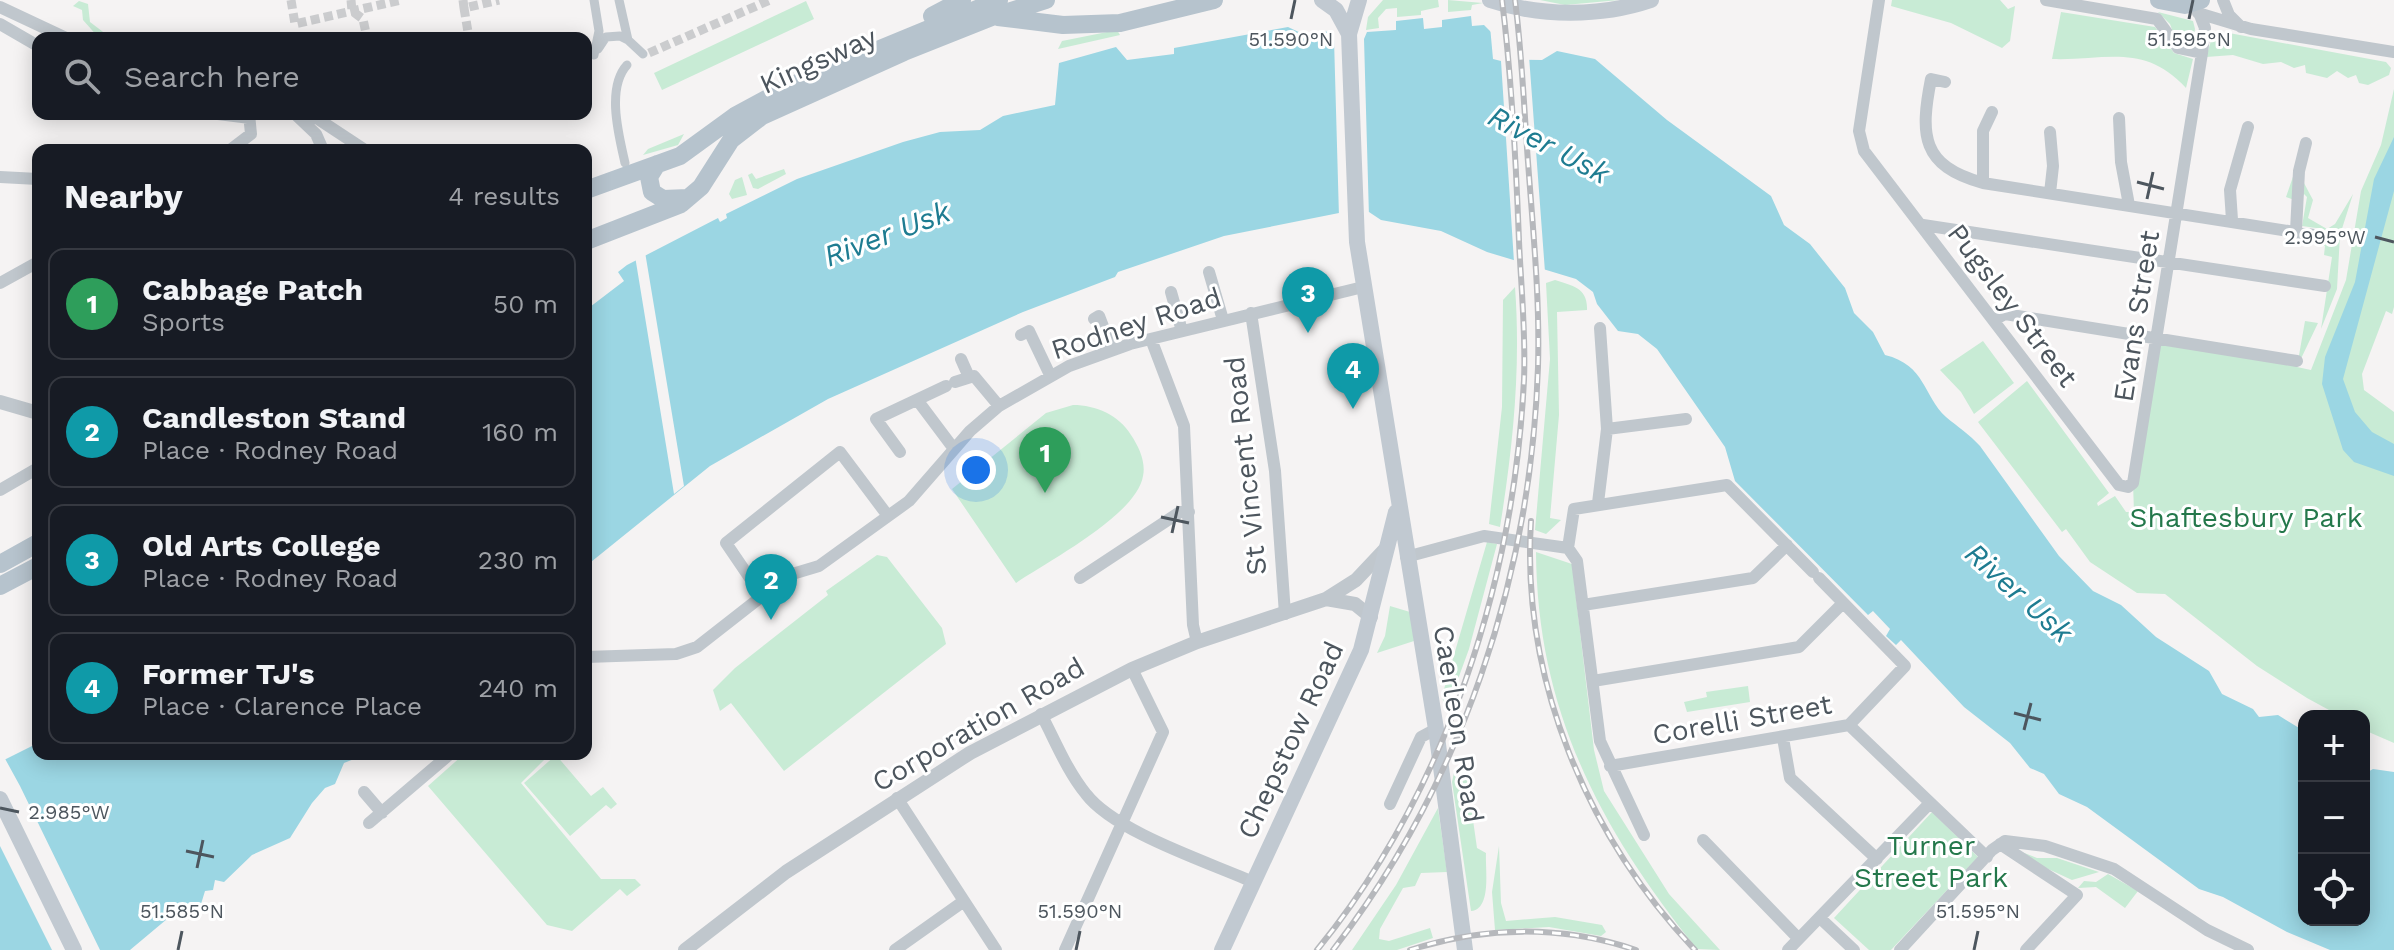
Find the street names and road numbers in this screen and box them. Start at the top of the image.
street label: Kingsway [755,20,882,101]
street label: Pugsley Street [1941,217,2085,394]
street label: Evans Street [2107,228,2166,404]
street label: Rodney Road [1047,280,1225,367]
street label: St Vincent Road [1218,355,1273,577]
street label: Caerleon Road [1427,623,1490,825]
street label: Chepstow Road [1230,636,1351,844]
street label: Corporation Road [866,650,1090,799]
street label: Corelli Street [1650,687,1835,752]

